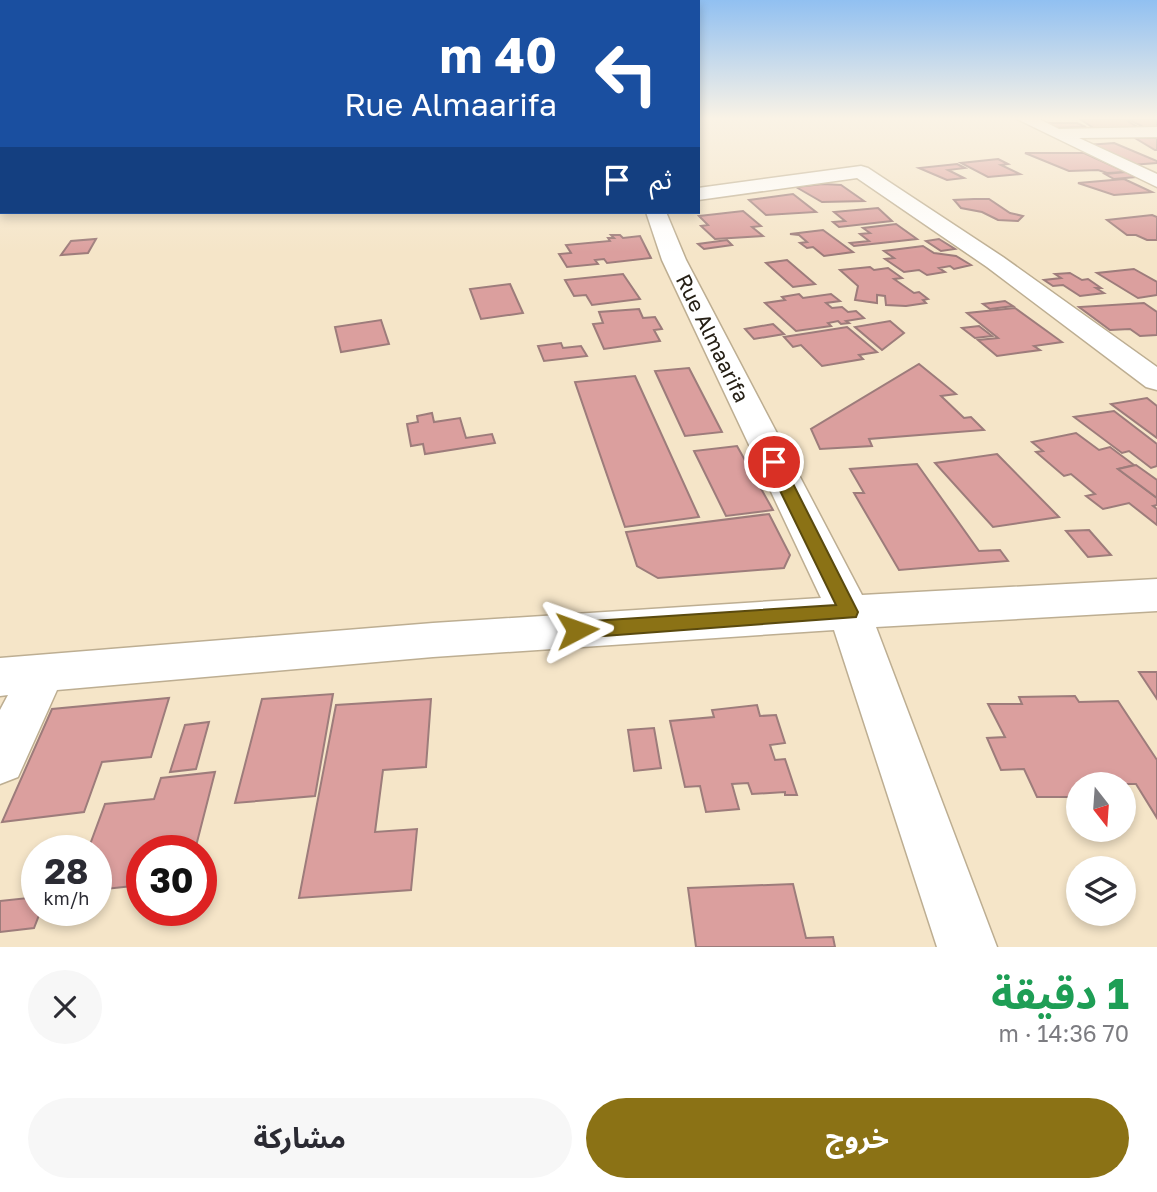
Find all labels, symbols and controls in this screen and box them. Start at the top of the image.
text: 40 m [439,25,557,84]
icon: left [581,28,672,119]
text: Rue Almaarifa [344,85,557,123]
icon: arrive [598,161,636,199]
text: ثم [650,164,672,195]
street label: Rue Almaarifa [671,270,755,406]
pin [744,432,804,492]
icon: arrive [755,443,793,481]
position arrow [540,593,614,667]
north arrow [1066,772,1136,842]
map controls [1066,772,1136,926]
speed limit sign: 30 [126,835,217,926]
text: 28 [45,850,88,892]
button: layers [1066,856,1136,926]
text: km/h [44,887,89,909]
text: 1 دقيقة [991,968,1129,1018]
button: close [28,970,102,1044]
text: 70 m · 14:36 [999,1019,1129,1047]
button: مشاركة [28,1098,572,1178]
button: خروج [586,1098,1129,1178]

